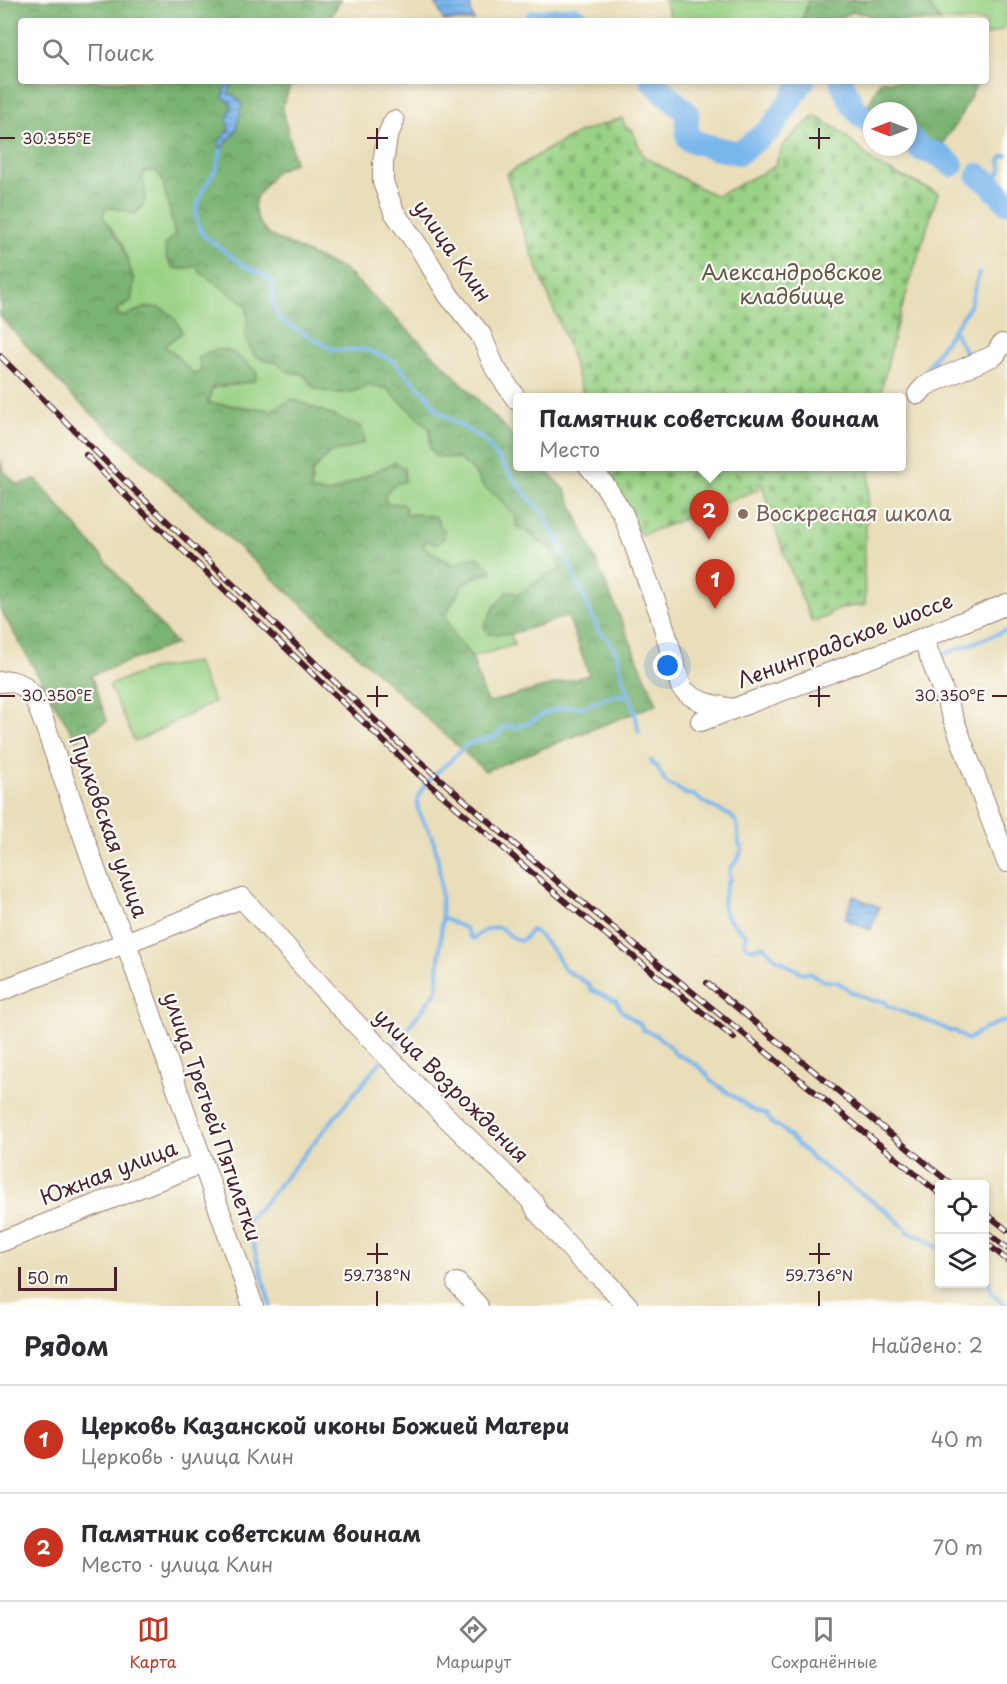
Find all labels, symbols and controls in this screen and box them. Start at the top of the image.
search box [18,18,989,84]
icon: search [39,35,72,68]
text: Поиск [87,35,154,68]
north arrow [863,102,917,156]
text: 30.355°E [22,126,92,149]
street label: улица Клин [406,192,501,308]
park label: Александровское кладбище [701,255,883,311]
popup [513,393,906,471]
text: Памятник советским воинам [539,401,880,434]
text: Место [539,434,600,464]
pin: 2 [690,490,728,540]
place label: Воскресная школа [755,496,952,528]
marker: Воскресная школа [736,507,750,521]
pin: 1 [696,560,734,609]
street label: Ленинградское шоссе [732,583,957,695]
your location [653,651,682,680]
text: 30.350°E [22,683,92,706]
text: 30.350°E [915,683,985,706]
street label: Пулковская улица [62,731,158,922]
street label: улица Третьей Пятилетки [156,987,272,1246]
street label: улица Возрождения [368,1000,537,1169]
street label: Южная улица [35,1130,182,1212]
map controls [935,1180,989,1288]
button: locate [935,1180,989,1234]
button: layers [935,1234,989,1288]
text: 59.738°N [343,1263,411,1286]
text: 59.736°N [785,1263,853,1286]
scale bar [18,1264,117,1292]
text: 50 m [27,1265,68,1289]
text: Рядом [24,1326,109,1365]
text: Найдено: 2 [871,1330,983,1360]
text: Церковь Казанской иконы Божией Матери [81,1408,569,1441]
text: 1 [39,1424,48,1454]
text: 40 m [931,1424,983,1454]
text: Церковь · улица Клин [81,1441,294,1471]
text: Памятник советским воинам [81,1516,421,1549]
text: 2 [36,1532,51,1562]
text: 70 m [933,1532,983,1562]
text: Место · улица Клин [81,1549,273,1579]
tab: Карта [130,1613,177,1673]
tab: Маршрут [436,1613,511,1673]
tab: Сохранённые [770,1613,877,1673]

